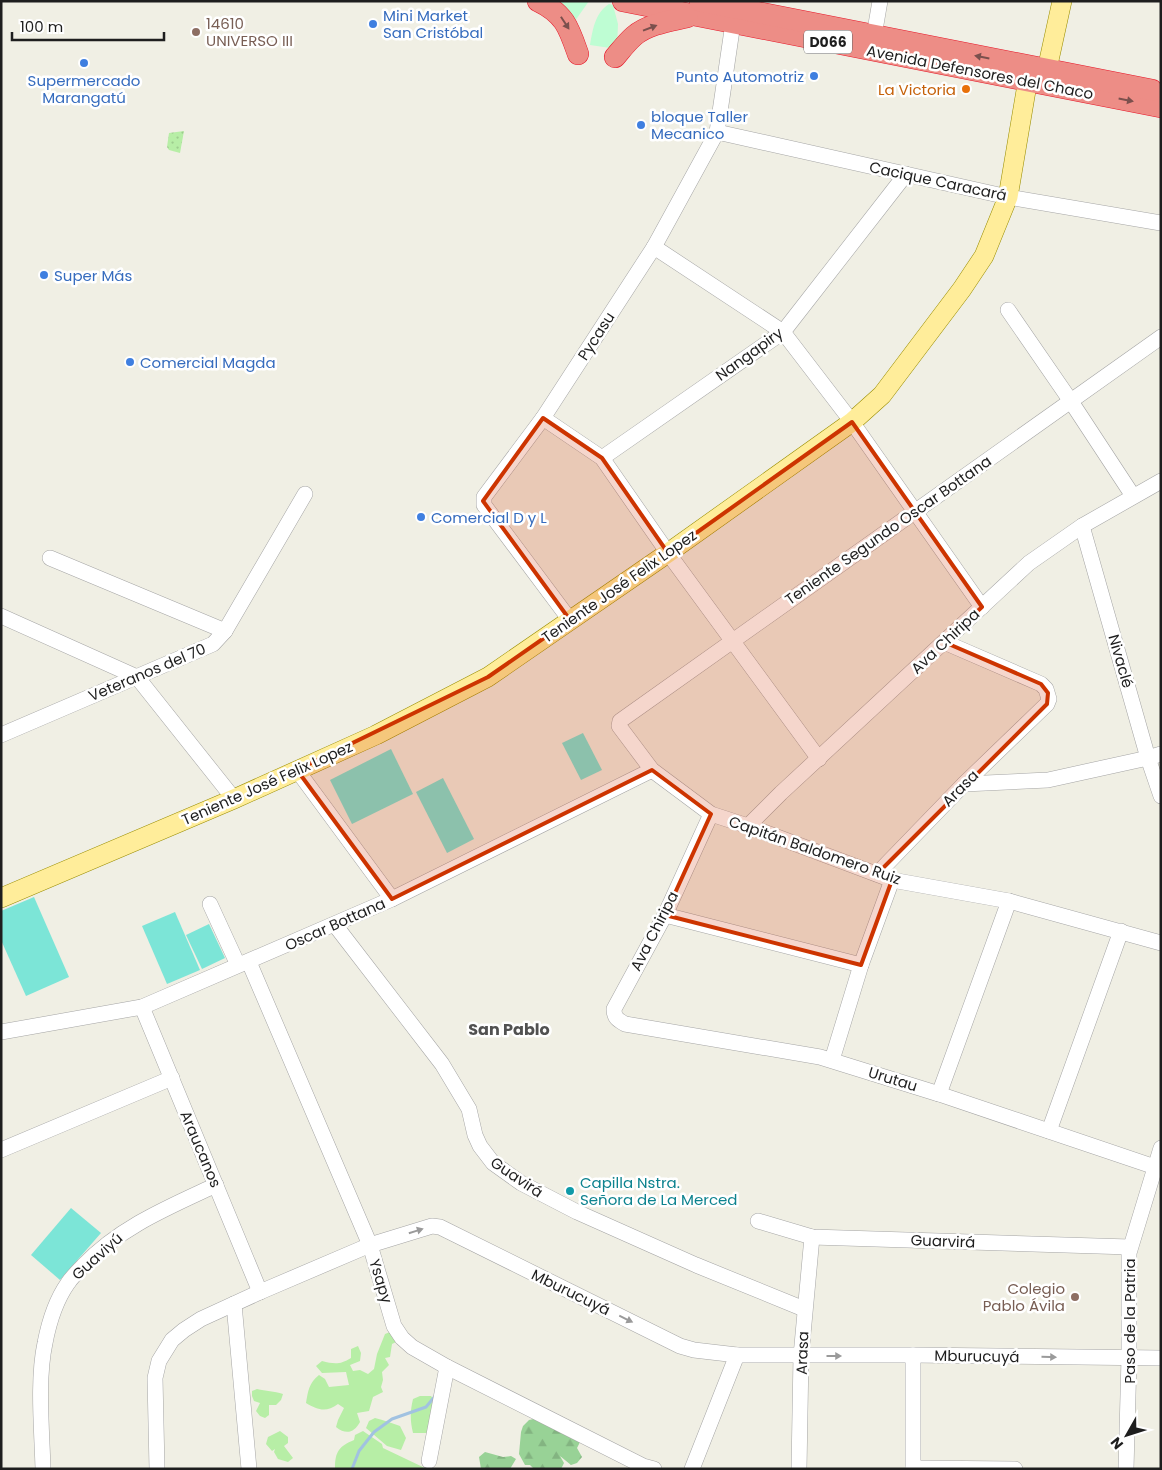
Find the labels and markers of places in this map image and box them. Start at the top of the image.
place label: Mini Market San Cristóbal [383,5,483,43]
place label: 14610 UNIVERSO III [206,13,293,51]
marker: Mini Market San Cristóbal [367,18,379,30]
marker: 14610 UNIVERSO III [190,26,202,38]
marker: Supermercado Marangatú [78,57,90,69]
place label: Punto Automotriz [676,66,804,87]
place label: Supermercado Marangatú [28,70,140,108]
marker: Punto Automotriz [808,70,820,82]
place label: La Victoria [878,79,956,100]
marker: La Victoria [960,83,972,95]
place label: bloque Taller Mecanico [651,106,748,144]
marker: bloque Taller Mecanico [635,119,647,131]
place label: Super Más [54,265,133,286]
marker: Super Más [38,269,50,281]
place label: Comercial Magda [140,352,276,373]
marker: Comercial Magda [124,356,136,368]
place label: Comercial D y L [431,507,547,528]
marker: Comercial D y L [415,511,427,523]
place label: Capilla Nstra. Señora de La Merced [580,1172,737,1210]
marker: Capilla Nstra. Señora de La Merced [564,1185,576,1197]
place label: Colegio Pablo Ávila [983,1278,1065,1316]
marker: Colegio Pablo Ávila [1069,1291,1081,1303]

